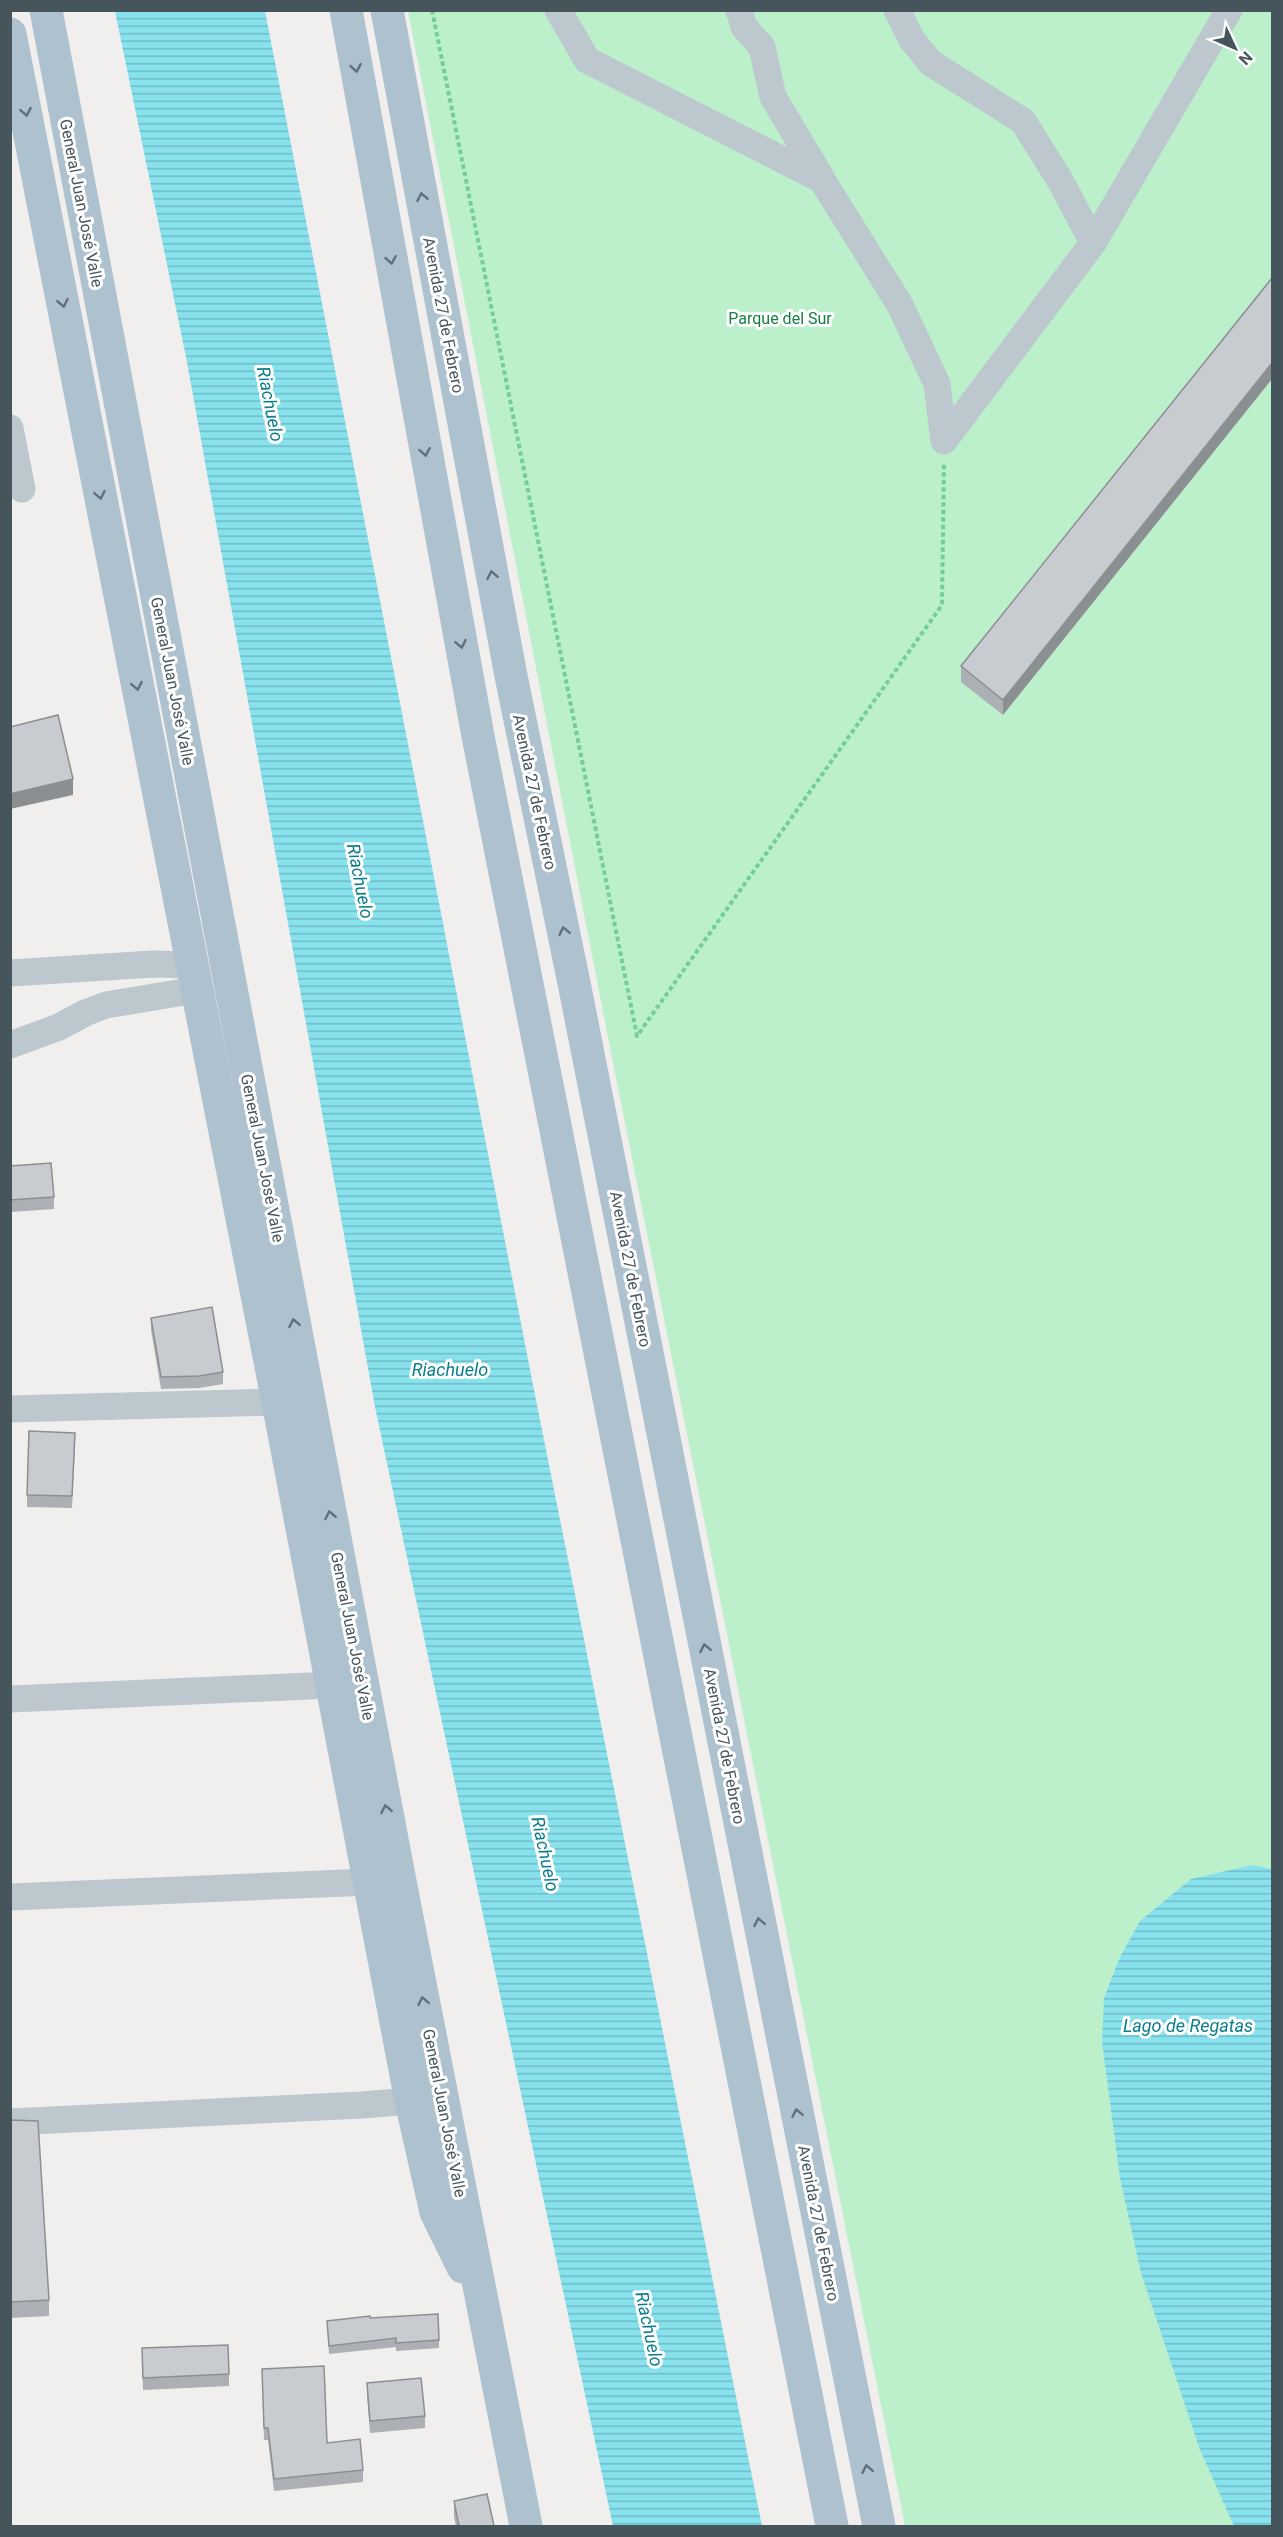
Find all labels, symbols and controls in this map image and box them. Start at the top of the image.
north arrow [1205,18,1265,78]
text: N [1235,47,1256,69]
one-way arrow [350,63,362,73]
one-way arrow [19,106,32,116]
street label: General Juan José Valle [56,117,107,289]
one-way arrow [416,192,429,202]
street label: Avenida 27 de Febrero [419,236,468,395]
one-way arrow [384,255,397,265]
one-way arrow [56,298,69,308]
park label: Parque del Sur [728,309,832,328]
water label: Riachuelo [253,364,288,443]
one-way arrow [418,447,431,457]
one-way arrow [93,489,106,499]
one-way arrow [486,570,499,580]
street label: General Juan José Valle [147,595,198,767]
one-way arrow [454,638,467,648]
one-way arrow [130,681,143,691]
street label: Avenida 27 de Febrero [509,713,560,872]
water label: Riachuelo [343,841,378,920]
one-way arrow [558,926,571,936]
street label: General Juan José Valle [237,1072,288,1244]
street label: Avenida 27 de Febrero [606,1190,655,1349]
one-way arrow [288,1318,301,1328]
water label: Riachuelo [412,1359,488,1380]
one-way arrow [324,1510,337,1520]
street label: General Juan José Valle [327,1550,378,1722]
one-way arrow [699,1643,712,1653]
street label: Avenida 27 de Febrero [700,1667,749,1826]
one-way arrow [380,1805,393,1815]
water label: Riachuelo [527,1814,564,1893]
one-way arrow [753,1917,766,1927]
one-way arrow [417,1996,430,2006]
water label: Lago de Regatas [1123,2015,1253,2036]
street label: General Juan José Valle [419,2027,470,2199]
one-way arrow [791,2108,804,2118]
street label: Avenida 27 de Febrero [794,2144,843,2303]
water label: Riachuelo [631,2289,668,2368]
one-way arrow [861,2464,874,2474]

